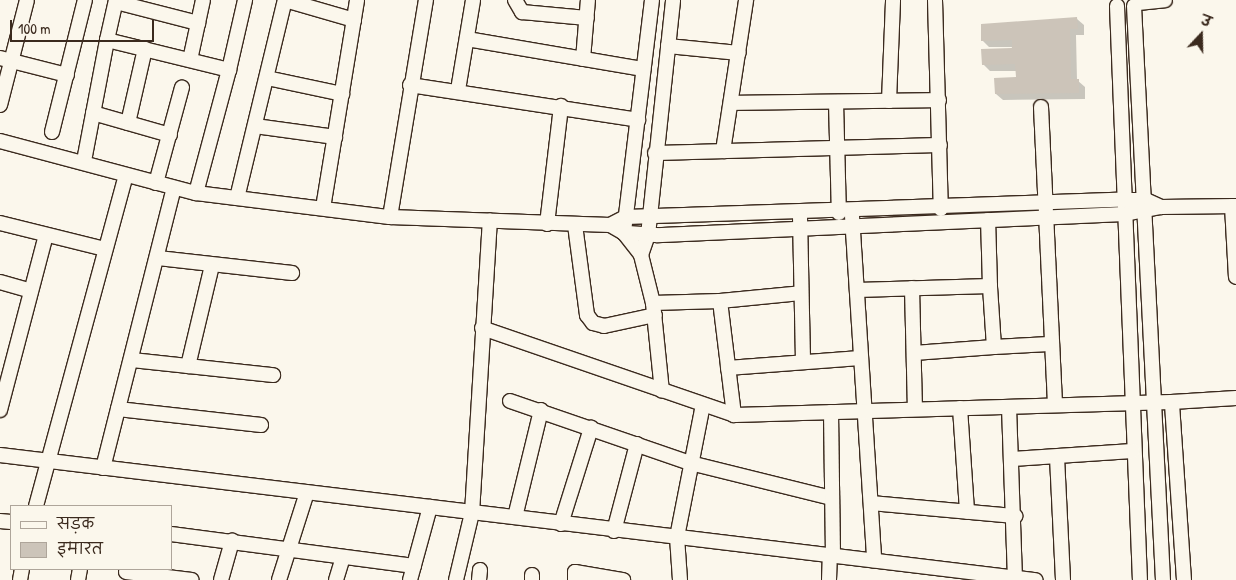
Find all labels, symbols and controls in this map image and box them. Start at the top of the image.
scale bar [12,10,156,42]
north arrow [1176,10,1226,60]
text: उ [1199,10,1214,31]
text: 100 m [18,18,51,39]
legend [10,505,172,570]
text: सड़क [57,513,94,534]
text: इमारत [57,538,103,559]

